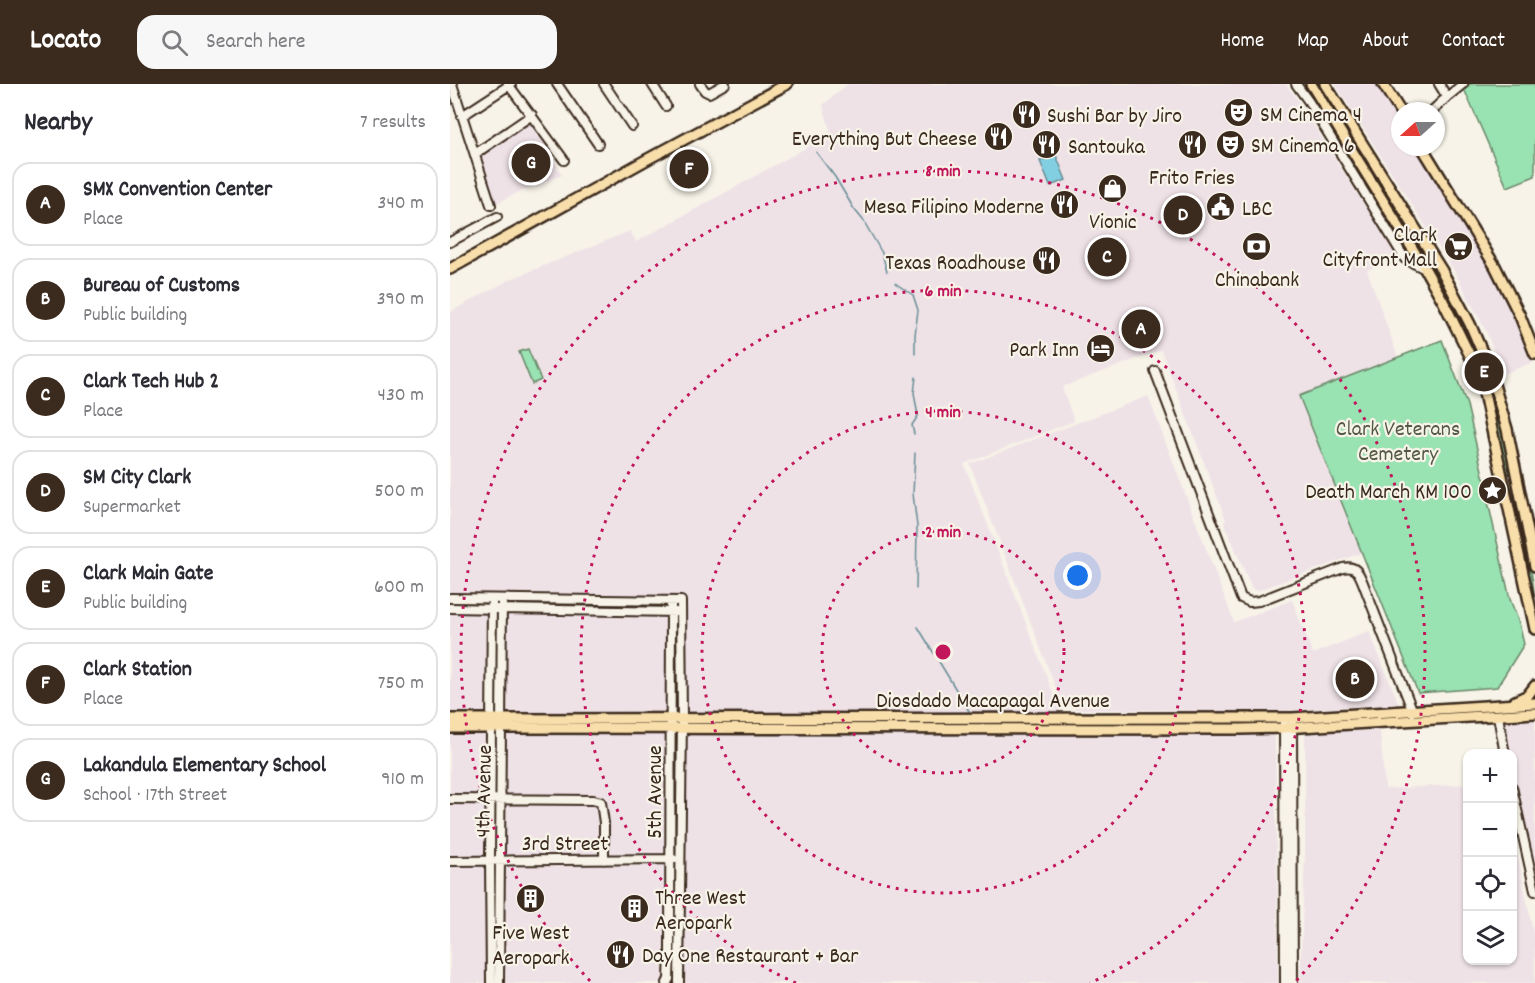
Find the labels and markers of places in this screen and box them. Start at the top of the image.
theatre icon: SM Cinema 4 [1223,97,1255,129]
restaurant icon: Sushi Bar by Jiro [1010,98,1042,130]
place label: SM Cinema 4 [1260,101,1362,132]
place label: Sushi Bar by Jiro [1047,102,1182,133]
restaurant icon: Everything But Cheese [982,121,1014,153]
place label: Everything But Cheese [792,125,977,156]
restaurant icon: Frito Fries [1176,128,1208,160]
theatre icon: SM Cinema 6 [1214,128,1246,160]
restaurant icon: Santouka [1031,129,1063,161]
place label: SM Cinema 6 [1251,132,1355,163]
place label: Santouka [1068,133,1146,164]
pin: G [512,140,550,185]
pin: F [670,146,708,191]
place label: Frito Fries [1149,164,1235,195]
shop icon: Vionic [1097,172,1129,204]
restaurant icon: Mesa Filipino Moderne [1049,189,1081,221]
public building icon: LBC [1205,191,1237,223]
pin: D [1164,192,1202,238]
place label: Mesa Filipino Moderne [864,193,1044,224]
place label: LBC [1242,195,1272,226]
place label: Vionic [1089,208,1137,239]
place label: Clark Cityfront Mall [1322,221,1437,277]
bank icon: Chinabank [1241,230,1273,262]
supermarket icon: Clark Cityfront Mall [1442,230,1474,262]
pin: C [1088,234,1126,279]
restaurant icon: Texas Roadhouse [1031,245,1063,277]
place label: Texas Roadhouse [885,249,1026,280]
place label: Chinabank [1215,266,1299,297]
pin: A [1122,306,1160,352]
hotel icon: Park Inn [1084,332,1116,364]
place label: Park Inn [1009,336,1079,367]
pin: E [1464,350,1504,394]
place icon: Death March KM 100 [1477,474,1509,506]
place label: Death March KM 100 [1305,478,1472,509]
centre of rings [933,642,953,662]
pin: B [1336,656,1374,702]
building icon: Five West Aeropark [515,883,547,915]
place label: Three West Aeropark [655,884,746,940]
building icon: Three West Aeropark [618,893,650,925]
place label: Five West Aeropark [492,919,570,975]
restaurant icon: Day One Restaurant + Bar [605,938,637,970]
place label: Day One Restaurant + Bar [642,942,859,973]

